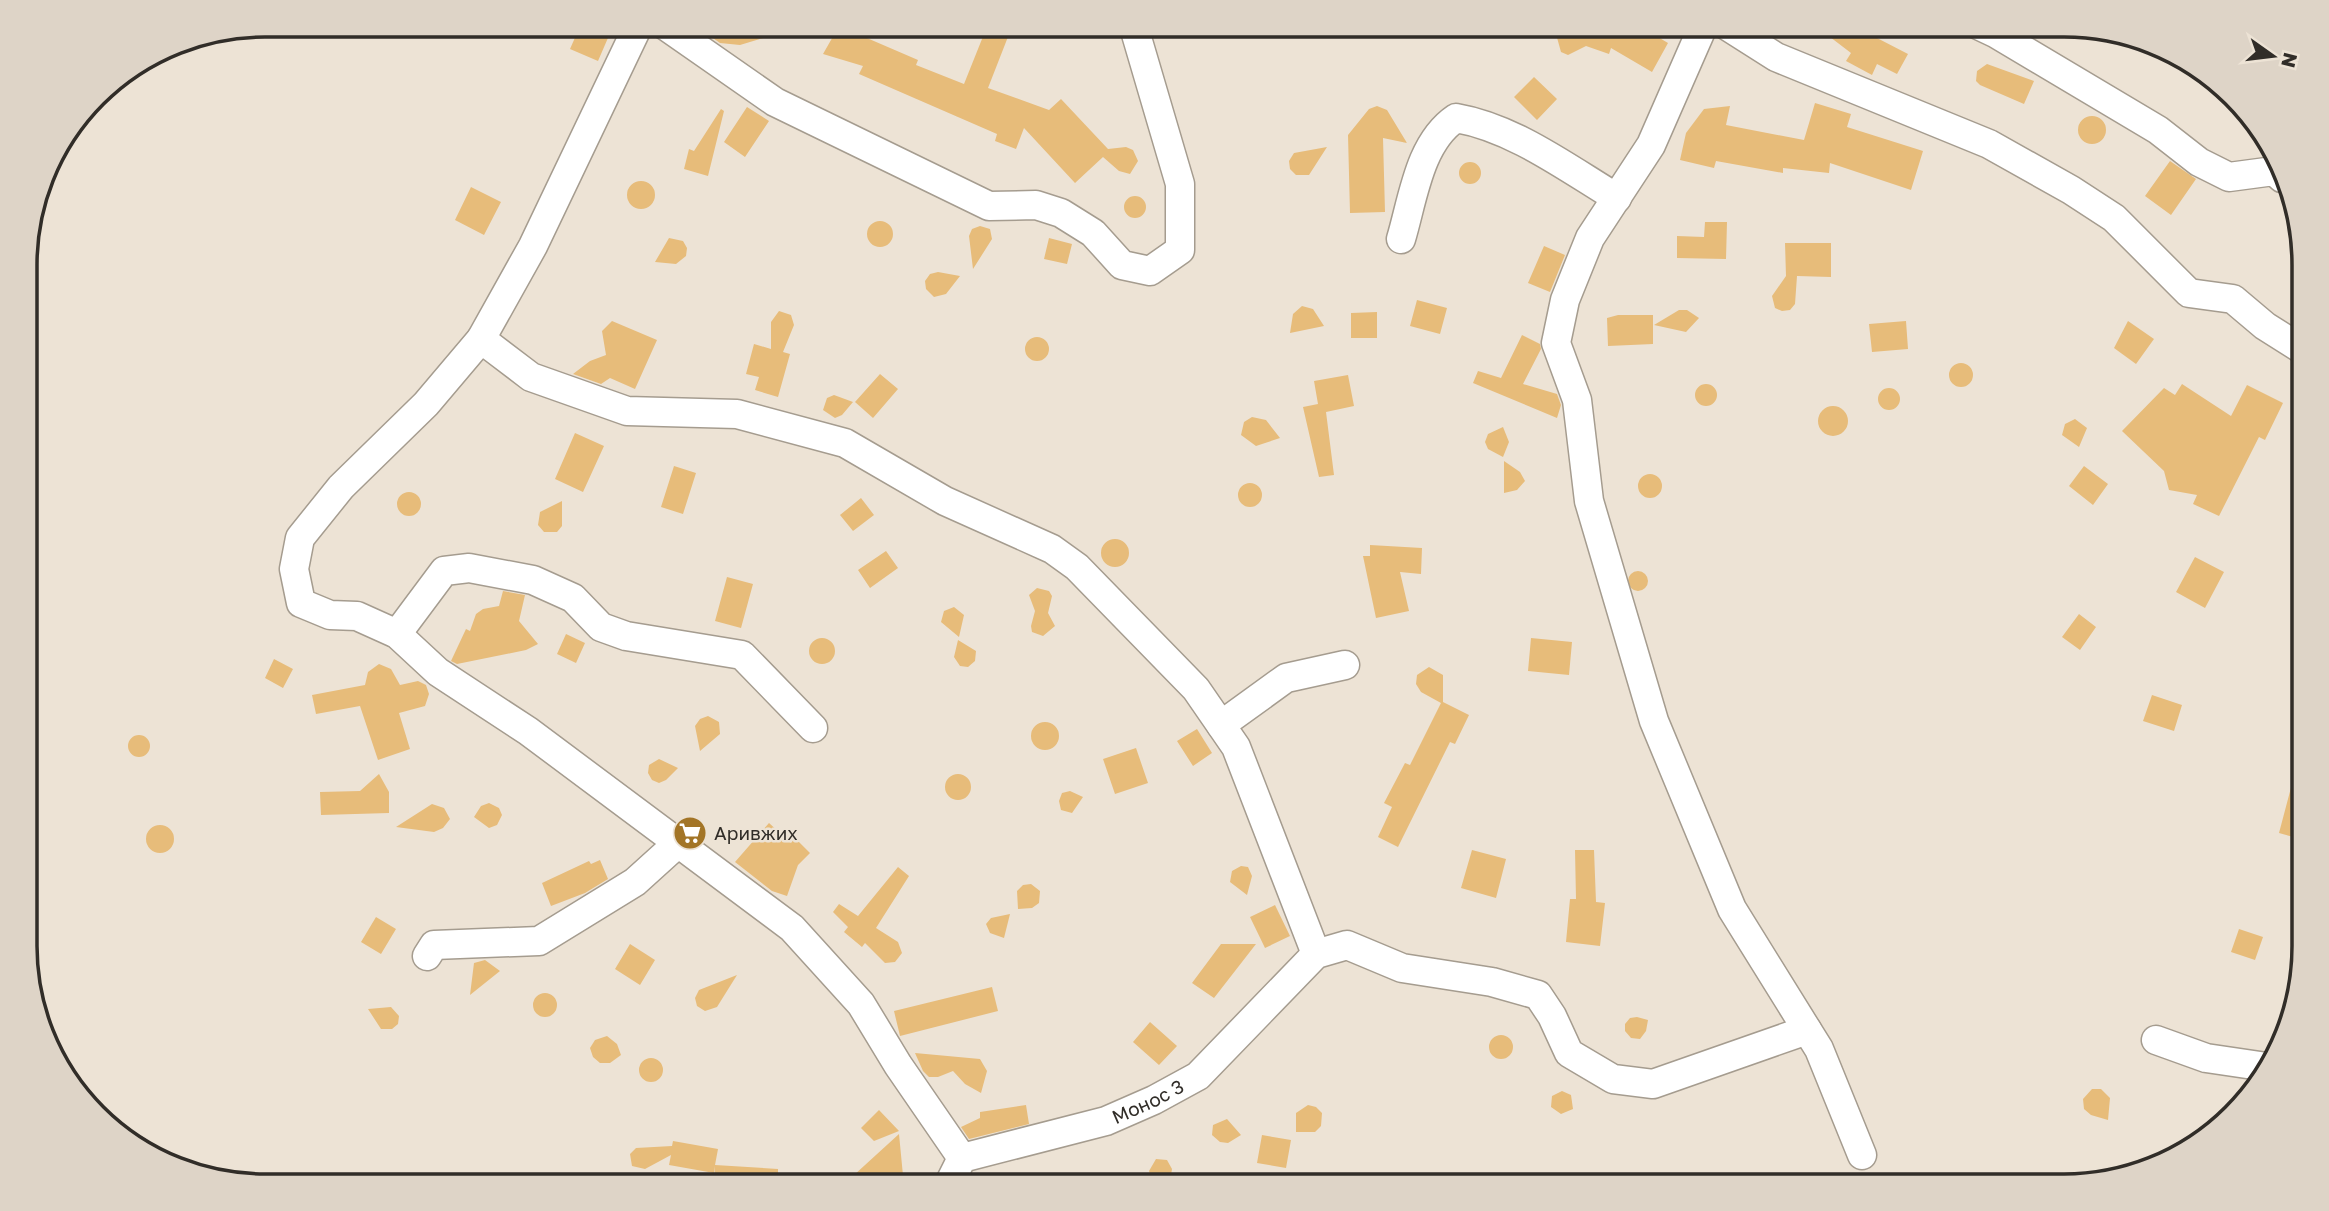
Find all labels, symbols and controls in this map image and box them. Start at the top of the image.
north arrow [2238,21,2308,91]
text: N [2277,50,2303,70]
supermarket icon: Аривжих [671,814,709,852]
place label: Аривжих [714,821,798,844]
street label: Монос 3 [1108,1074,1187,1128]

